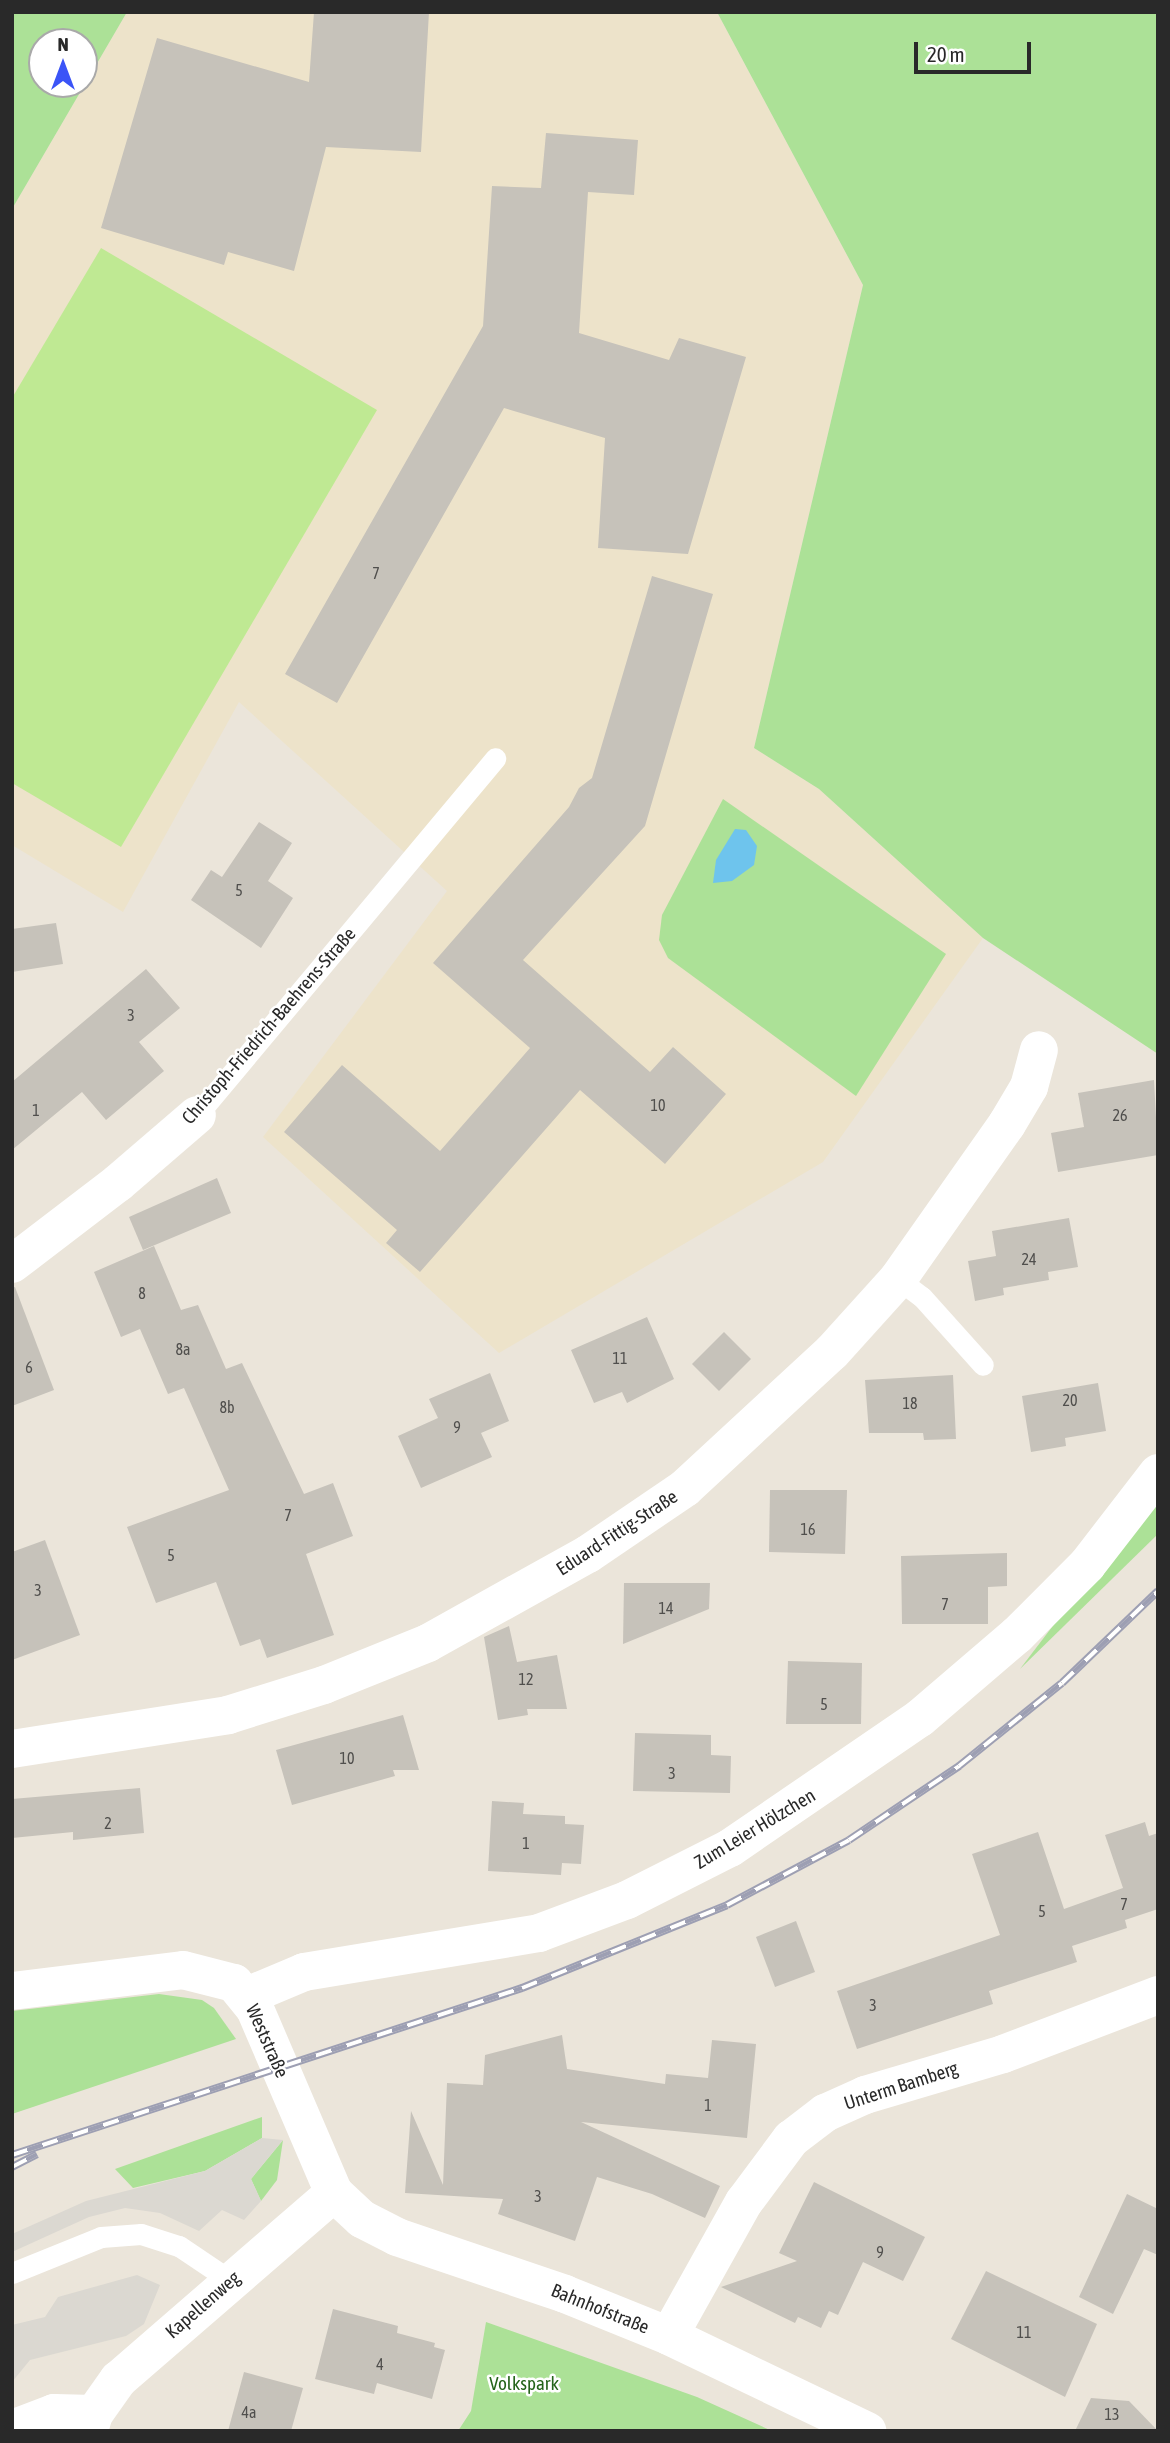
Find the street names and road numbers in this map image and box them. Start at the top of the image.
street label: Christoph-Friedrich-Baehrens-Straße [177,923,361,1129]
street label: Eduard-Fittig-Straße [552,1485,682,1581]
street label: Zum Leier Hölzchen [690,1784,820,1874]
street label: Weststraße [241,2001,293,2081]
street label: Unterm Bamberg [841,2057,961,2115]
street label: Kapellenweg [161,2267,245,2343]
street label: Bahnhofstraße [548,2279,652,2339]

